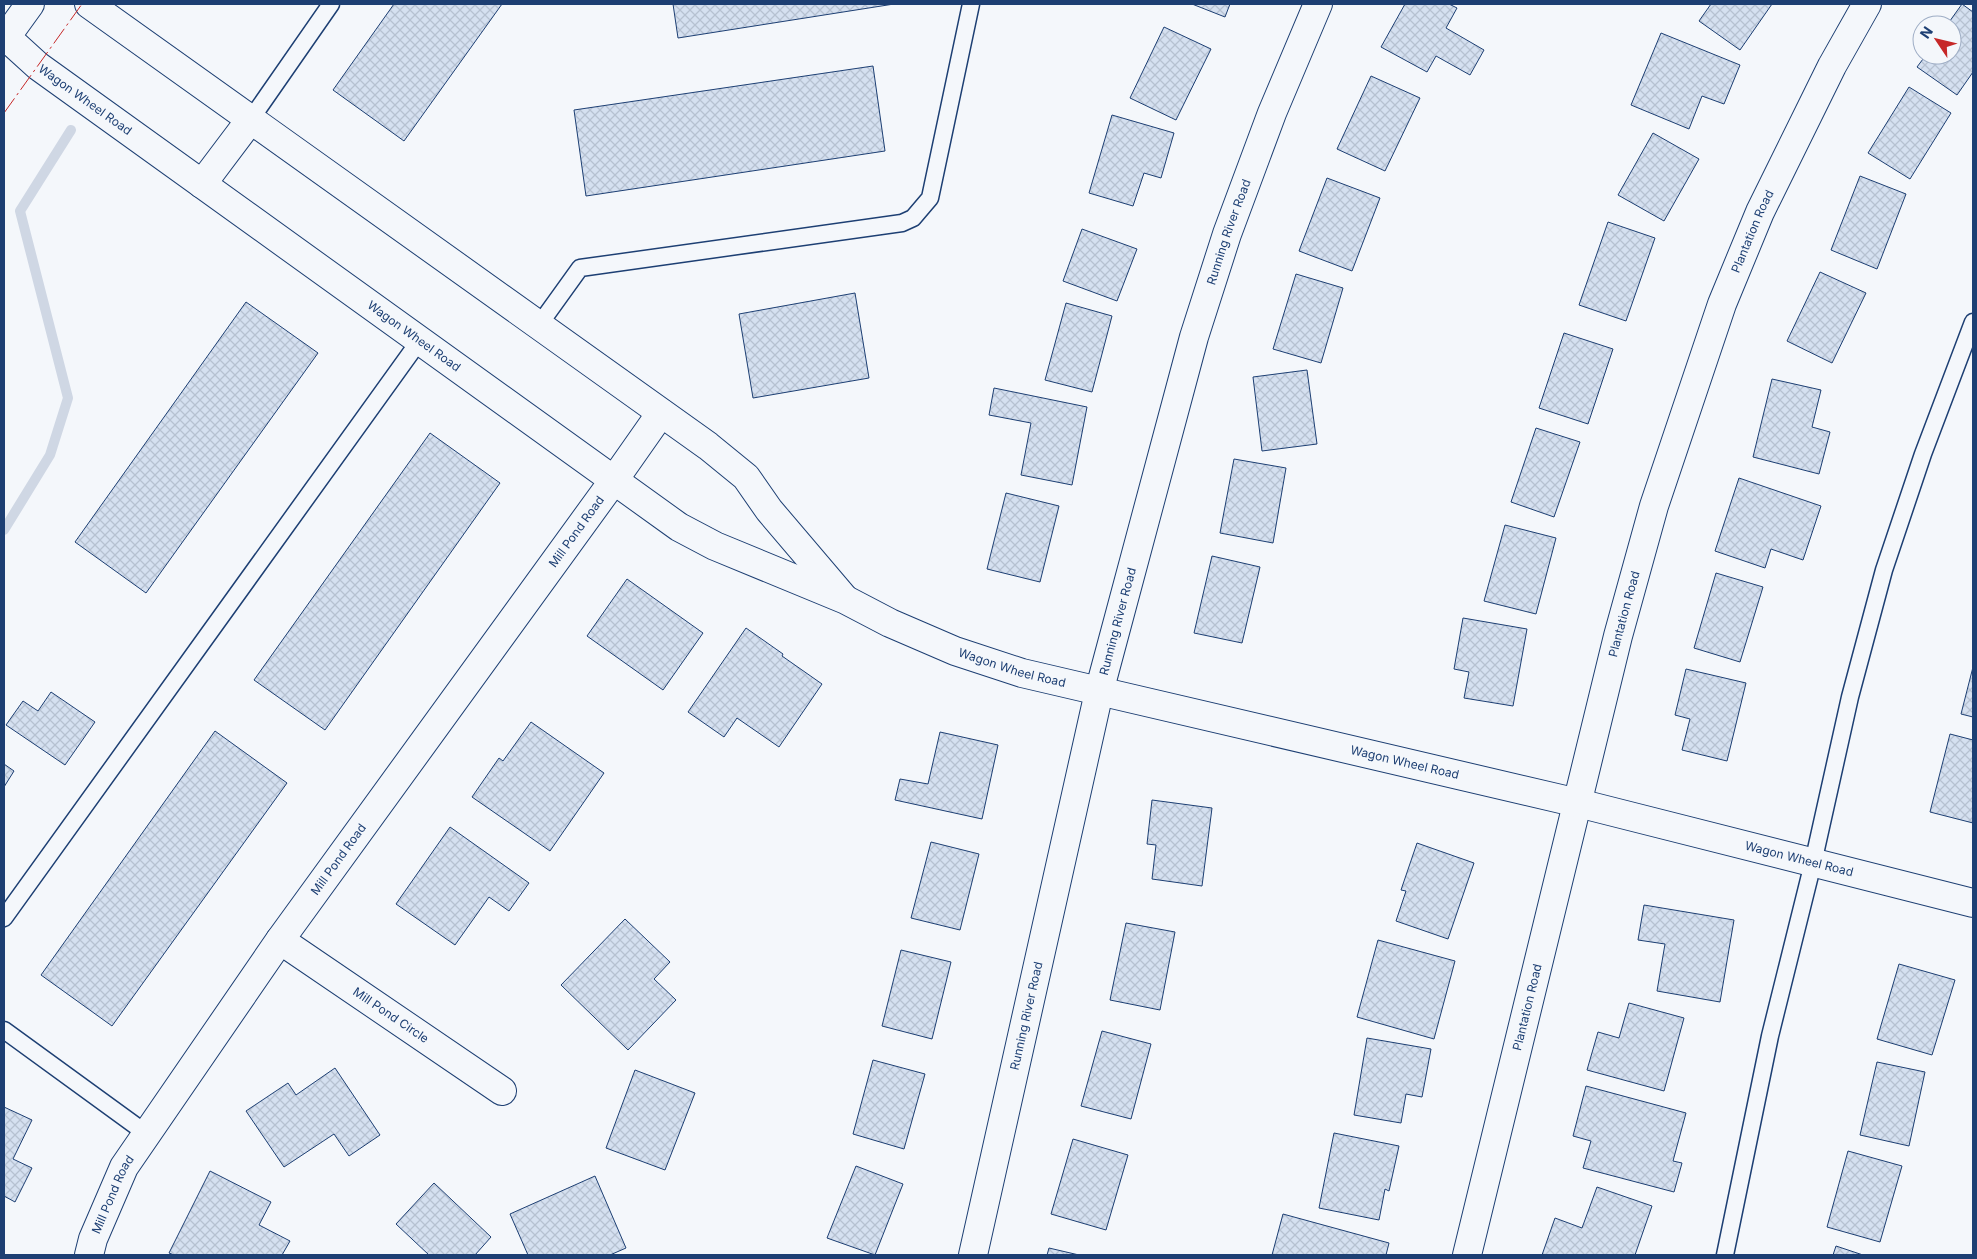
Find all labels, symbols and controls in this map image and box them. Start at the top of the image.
north arrow [1912,15,1962,65]
text: N [1916,23,1936,42]
street label: Wagon Wheel Road [36,61,135,138]
street label: Running River Road [1203,177,1254,287]
street label: Plantation Road [1728,187,1777,275]
street label: Wagon Wheel Road [365,297,464,374]
street label: Mill Pond Road [545,493,607,570]
street label: Running River Road [1096,566,1139,677]
street label: Plantation Road [1605,569,1643,659]
street label: Wagon Wheel Road [957,645,1067,690]
street label: Wagon Wheel Road [1349,742,1461,782]
street label: Mill Pond Road [307,820,369,898]
street label: Wagon Wheel Road [1744,838,1855,879]
street label: Running River Road [1007,960,1045,1072]
street label: Plantation Road [1509,962,1545,1052]
street label: Mill Pond Circle [350,984,432,1046]
street label: Mill Pond Road [88,1152,137,1236]

